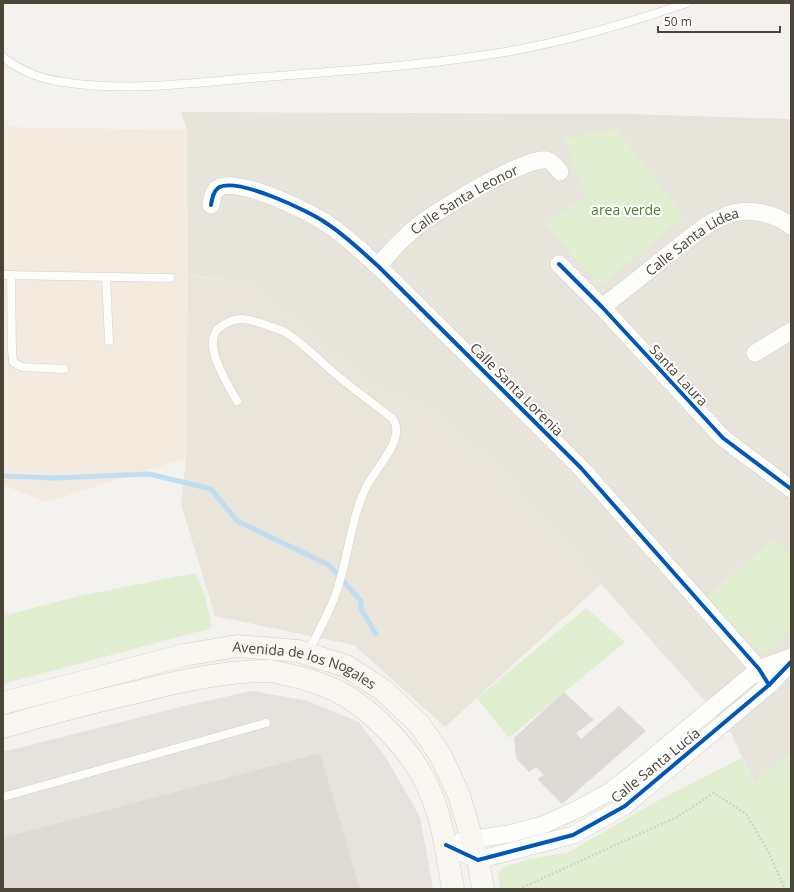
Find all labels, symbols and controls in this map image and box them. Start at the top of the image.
scale bar [658,8,780,34]
text: 50 m [664,13,692,30]
street label: Calle Santa Leonor [406,159,521,238]
park label: area verde [591,200,661,219]
street label: Calle Santa Lidea [641,202,740,280]
street label: Calle Santa Lorenia [466,338,568,440]
street label: Santa Laura [646,340,712,410]
street label: Avenida de los Nogales [232,636,381,693]
street label: Calle Santa Lucía [606,723,704,807]

